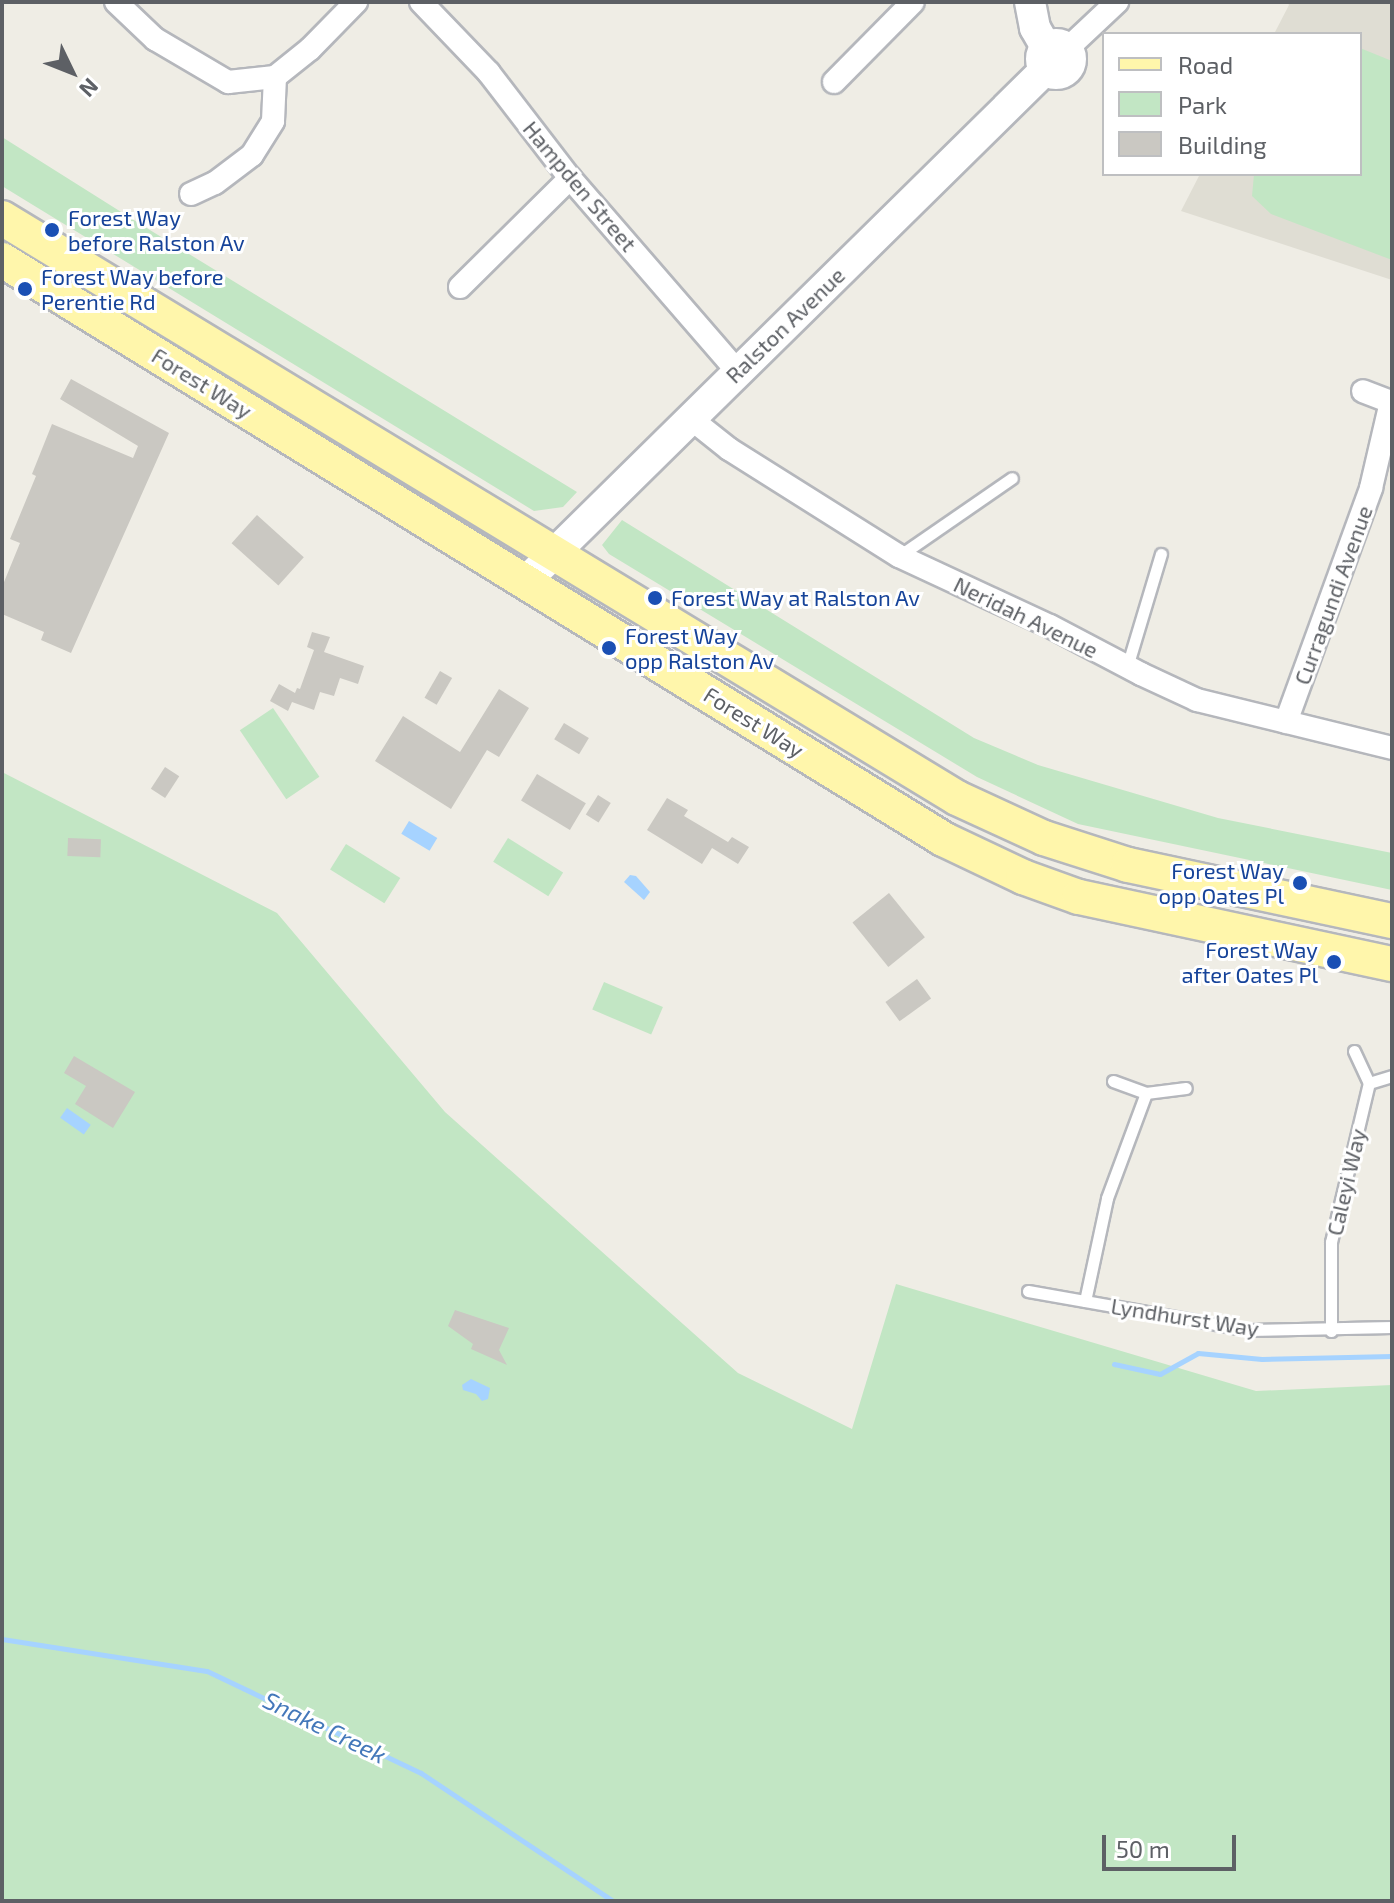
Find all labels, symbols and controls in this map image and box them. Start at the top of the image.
north arrow [32,32,112,112]
legend [1102,32,1362,176]
text: Road [1178,50,1233,79]
text: N [75,74,104,103]
text: Park [1178,90,1227,119]
street label: Hampden Street [518,115,642,257]
text: Building [1178,130,1267,159]
place label: Forest Way before Ralston Av [68,204,245,256]
marker: Forest Way before Ralston Av [43,221,61,239]
street label: Ralston Avenue [720,261,850,389]
place label: Forest Way before Perentie Rd [41,263,224,314]
marker: Forest Way before Perentie Rd [16,280,34,298]
street label: Forest Way [147,342,257,424]
street label: Curragundi Avenue [1288,502,1378,688]
street label: Neridah Avenue [949,571,1103,663]
place label: Forest Way at Ralston Av [671,585,921,611]
marker: Forest Way at Ralston Av [646,589,664,607]
place label: Forest Way opp Ralston Av [625,622,775,674]
marker: Forest Way opp Ralston Av [600,639,618,657]
street label: Forest Way [699,681,809,763]
place label: Forest Way opp Oates Pl [1159,857,1284,908]
marker: Forest Way opp Oates Pl [1291,874,1309,892]
place label: Forest Way after Oates Pl [1181,936,1318,988]
marker: Forest Way after Oates Pl [1325,953,1343,971]
street label: Caleyi Way [1321,1126,1371,1238]
street label: Lyndhurst Way [1109,1292,1261,1342]
water label: Snake Creek [259,1685,391,1769]
scale bar [1106,1819,1240,1869]
text: 50 m [1116,1834,1170,1863]

